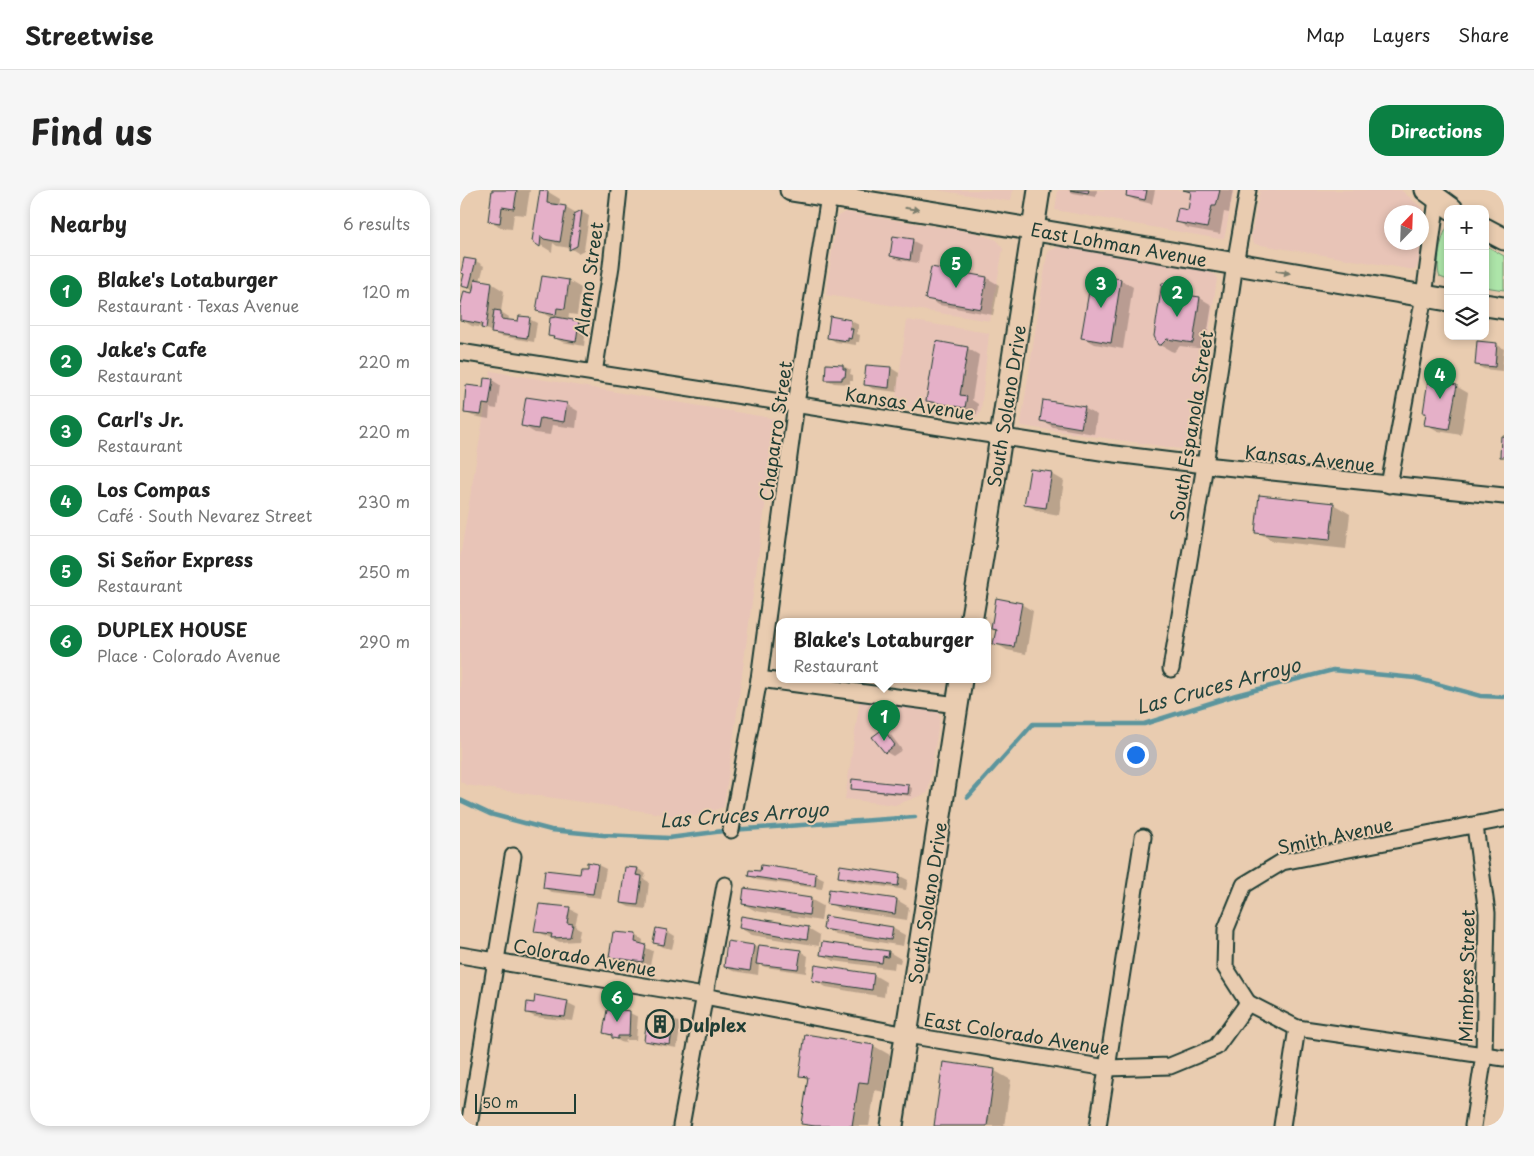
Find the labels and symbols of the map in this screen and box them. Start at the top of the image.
one-way arrow [904,205,920,213]
north arrow [1384,205,1429,250]
street label: East Lohman Avenue [1029,215,1210,273]
street label: Alamo Street [567,220,609,338]
pin: 5 [940,247,972,288]
pin: 3 [1085,267,1117,308]
one-way arrow [1275,268,1291,276]
pin: 2 [1161,276,1193,317]
street label: South Solano Drive [980,323,1032,489]
street label: South Espanola Street [1163,329,1219,523]
pin: 4 [1424,358,1456,399]
street label: Chaparro Street [752,359,798,503]
street label: Kansas Avenue [843,379,977,427]
street label: Kansas Avenue [1244,438,1377,478]
water label: Las Cruces Arroyo [1133,649,1304,720]
pin: 1 [868,700,900,741]
your location [1123,742,1149,768]
water label: Las Cruces Arroyo [659,794,830,834]
street label: Smith Avenue [1275,810,1396,860]
street label: South Solano Drive [901,820,953,986]
street label: Mimbres Street [1451,909,1481,1043]
street label: Colorado Avenue [511,931,659,983]
pin: 6 [601,981,633,1022]
street label: East Colorado Avenue [922,1005,1112,1061]
building icon: Dulplex [645,1009,675,1039]
place label: Dulplex [679,1011,746,1038]
scale bar [475,1091,576,1114]

